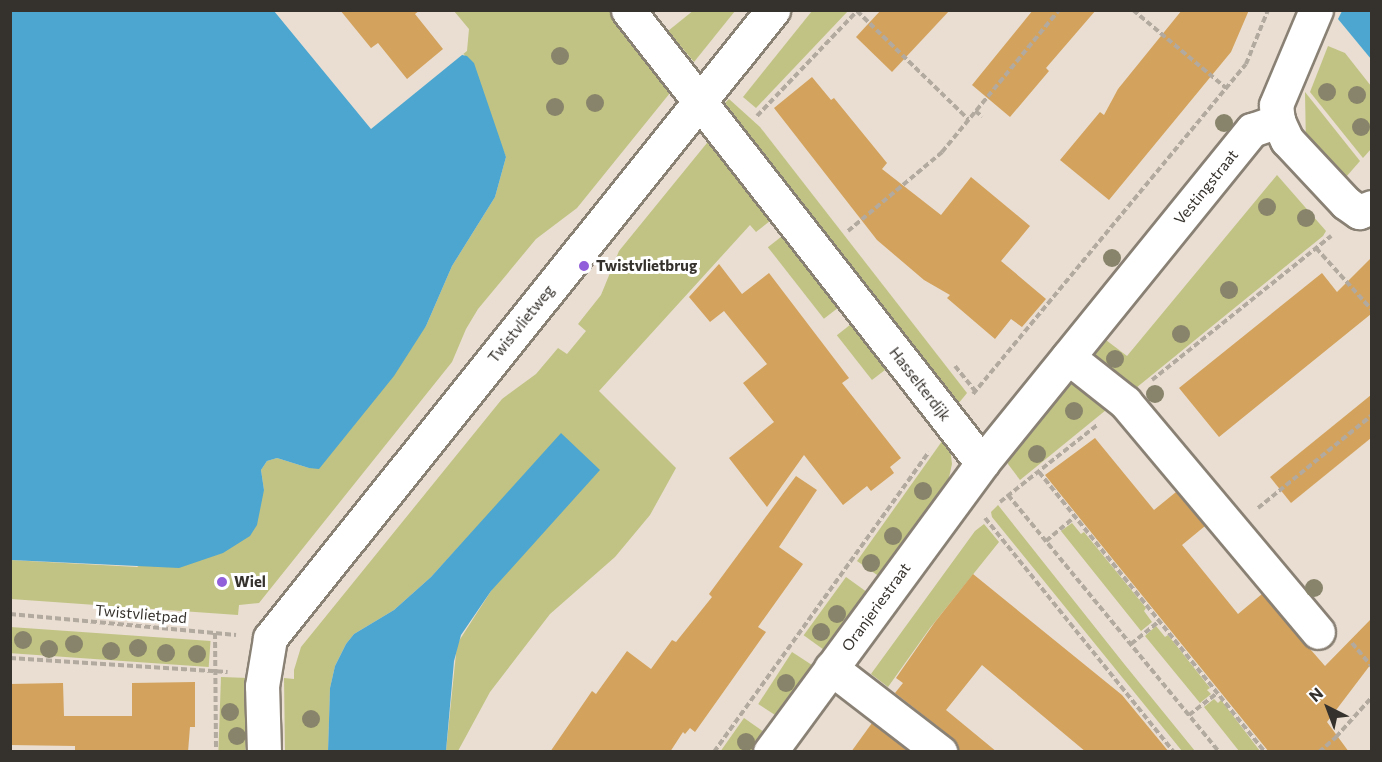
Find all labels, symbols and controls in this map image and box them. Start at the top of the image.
street label: Vestingstraat [1170,146,1242,228]
place label: Twistvlietbrug [596,257,697,275]
marker: Twistvlietbrug [577,259,591,273]
street label: Twistvlietweg [484,282,558,366]
street label: Hasselterdijk [886,344,954,424]
street label: Oranjeriestraat [838,559,914,655]
place label: Wiel [234,573,266,591]
marker: Wiel [215,575,229,589]
street label: Twistvlietpad [94,601,188,627]
north arrow [1298,678,1358,738]
text: N [1305,683,1326,705]

